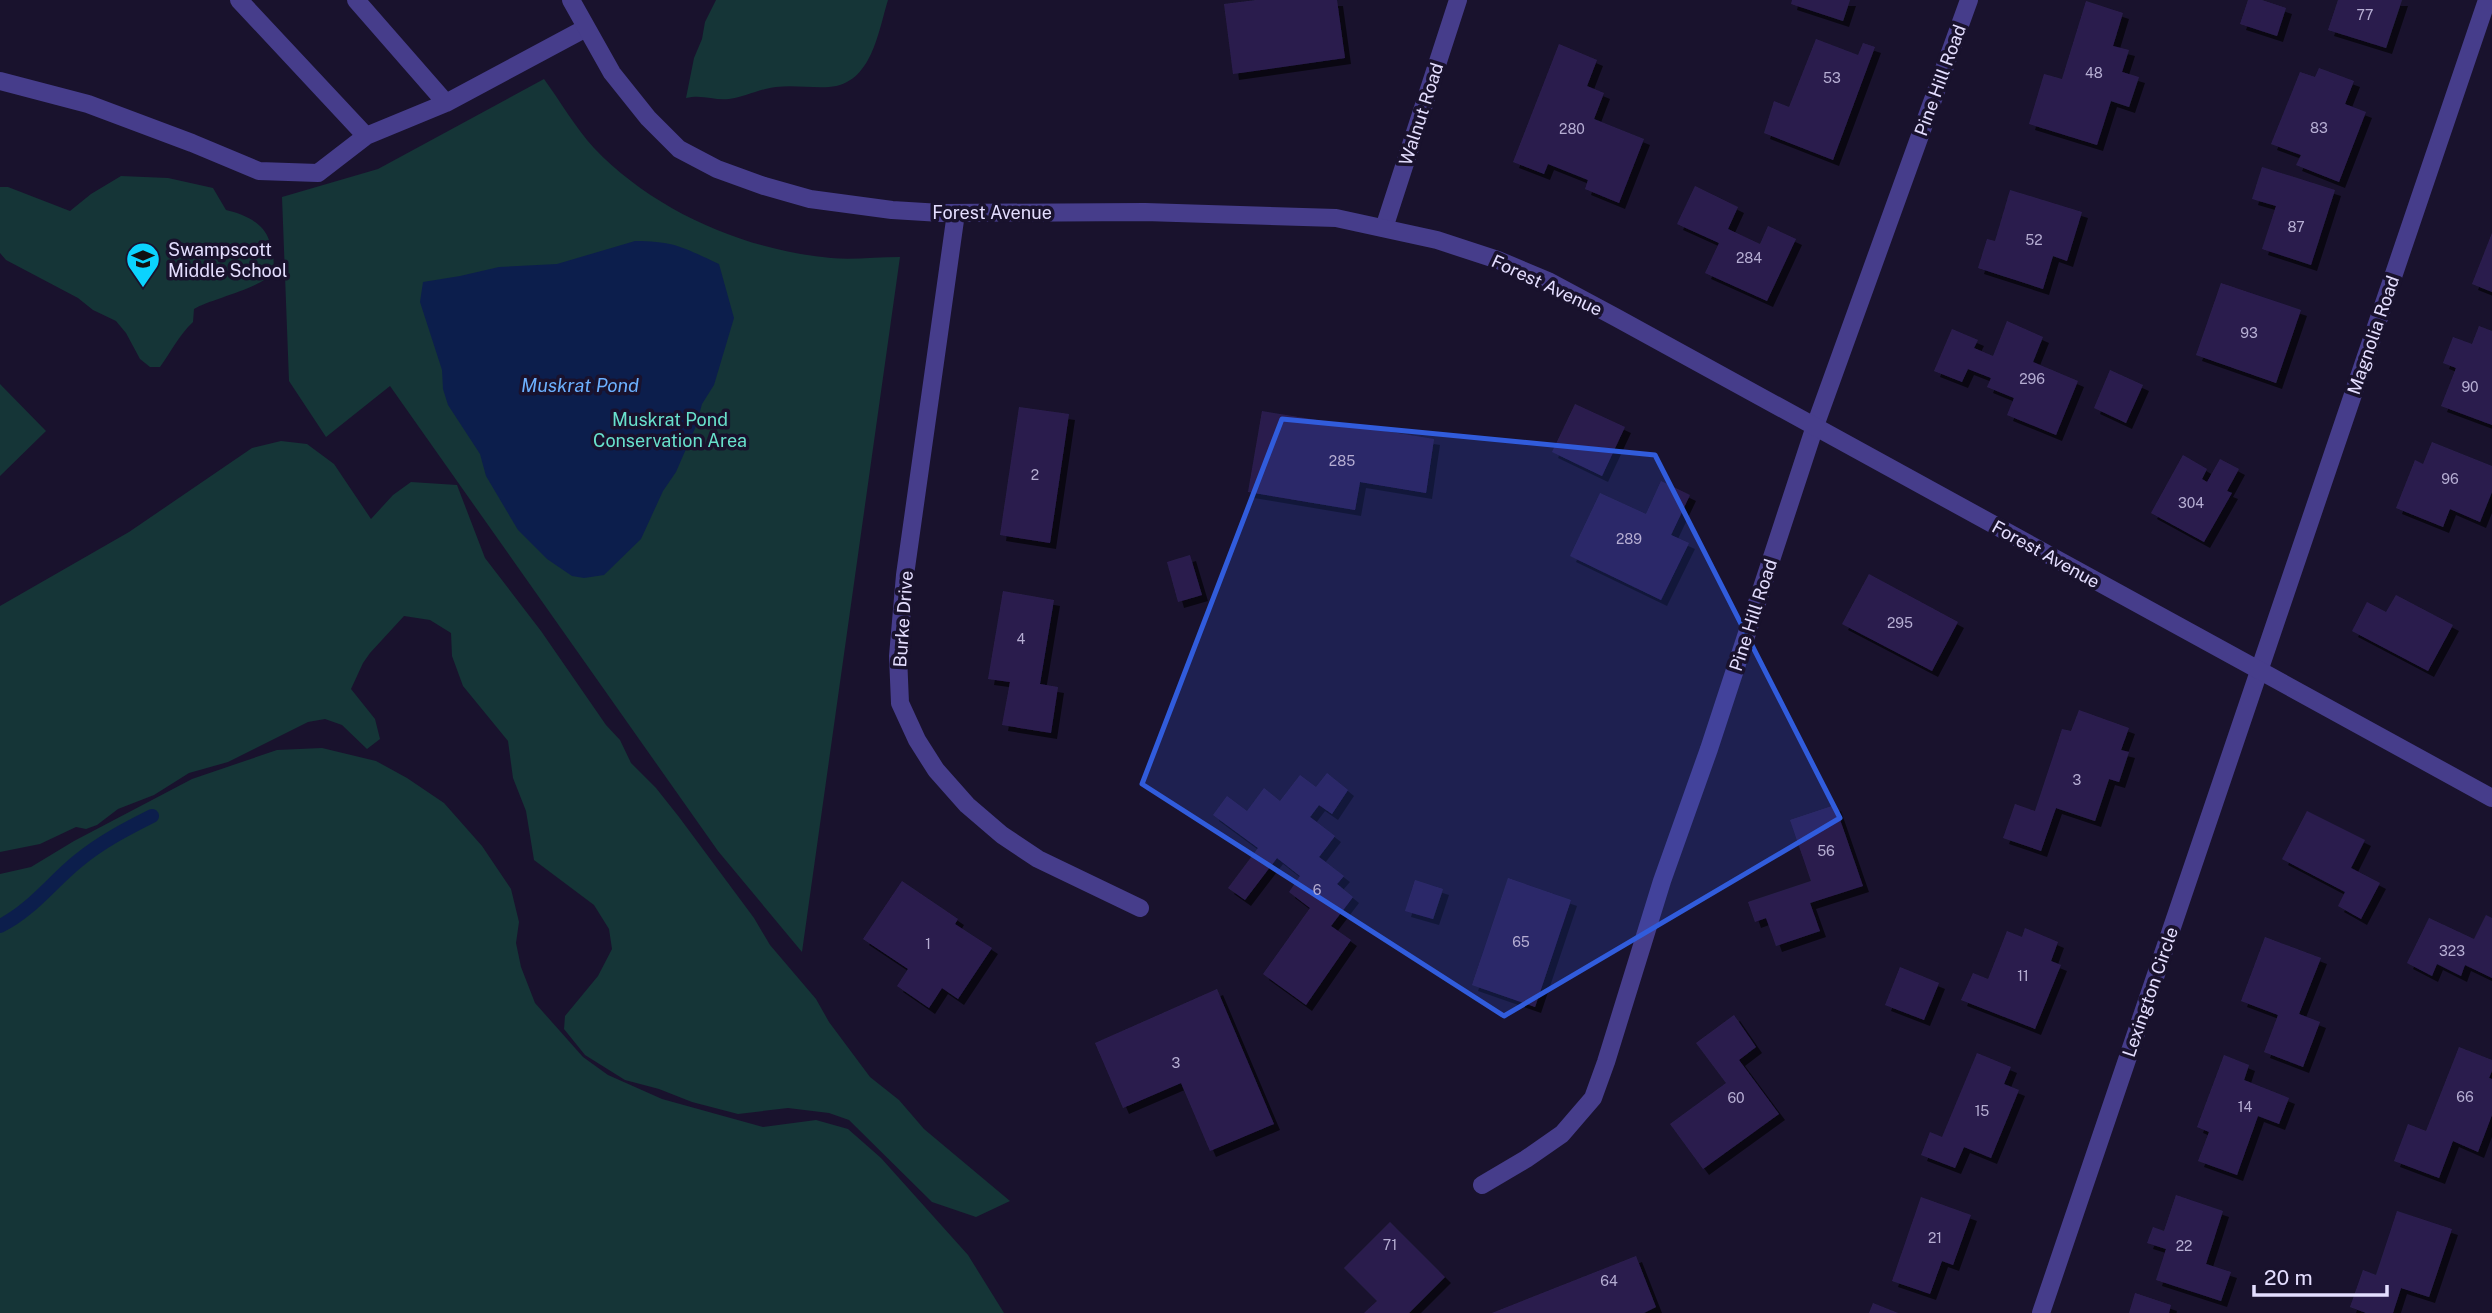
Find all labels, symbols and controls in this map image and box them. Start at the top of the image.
house number: 77 [2357,7,2374,23]
street label: Pine Hill Road [1910,21,1970,139]
street label: Walnut Road [1395,60,1447,168]
house number: 48 [2085,65,2103,81]
house number: 53 [1823,70,1841,86]
house number: 83 [2310,120,2328,136]
house number: 280 [1559,121,1585,137]
street label: Forest Avenue [932,202,1052,223]
house number: 87 [2287,219,2305,235]
house number: 52 [2025,232,2043,248]
place label: Swampscott Middle School [168,239,287,281]
school or university icon: Swampscott Middle School [124,240,162,289]
street label: Forest Avenue [1488,250,1606,320]
house number: 284 [1736,250,1762,266]
street label: Magnolia Road [2343,273,2403,397]
house number: 93 [2240,325,2258,341]
house number: 296 [2019,371,2045,387]
water label: Muskrat Pond [521,374,639,396]
house number: 90 [2461,379,2479,395]
park label: Muskrat Pond Conservation Area [593,409,747,451]
house number: 285 [1329,453,1355,469]
house number: 2 [1031,467,1039,483]
house number: 96 [2441,471,2459,487]
house number: 304 [2178,495,2204,511]
street label: Forest Avenue [1989,516,2103,592]
house number: 289 [1616,531,1642,547]
street label: Pine Hill Road [1725,556,1781,674]
street label: Burke Drive [889,570,917,668]
house number: 295 [1887,615,1913,631]
house number: 4 [1017,631,1026,647]
house number: 3 [2073,772,2082,788]
house number: 56 [1817,843,1835,859]
house number: 6 [1313,882,1322,898]
street label: Lexington Circle [2118,924,2182,1060]
house number: 65 [1512,934,1530,950]
house number: 1 [925,936,931,952]
house number: 323 [2439,943,2465,959]
house number: 11 [2017,968,2029,984]
house number: 3 [1172,1055,1181,1071]
house number: 66 [2456,1089,2474,1105]
house number: 60 [1727,1090,1745,1106]
house number: 14 [2238,1099,2252,1115]
house number: 15 [1975,1103,1989,1119]
house number: 21 [1928,1230,1942,1246]
house number: 71 [1383,1237,1397,1253]
house number: 22 [2176,1238,2192,1254]
scale bar [2254,1254,2387,1298]
text: 20 m [2264,1265,2313,1290]
house number: 64 [1600,1273,1618,1289]

